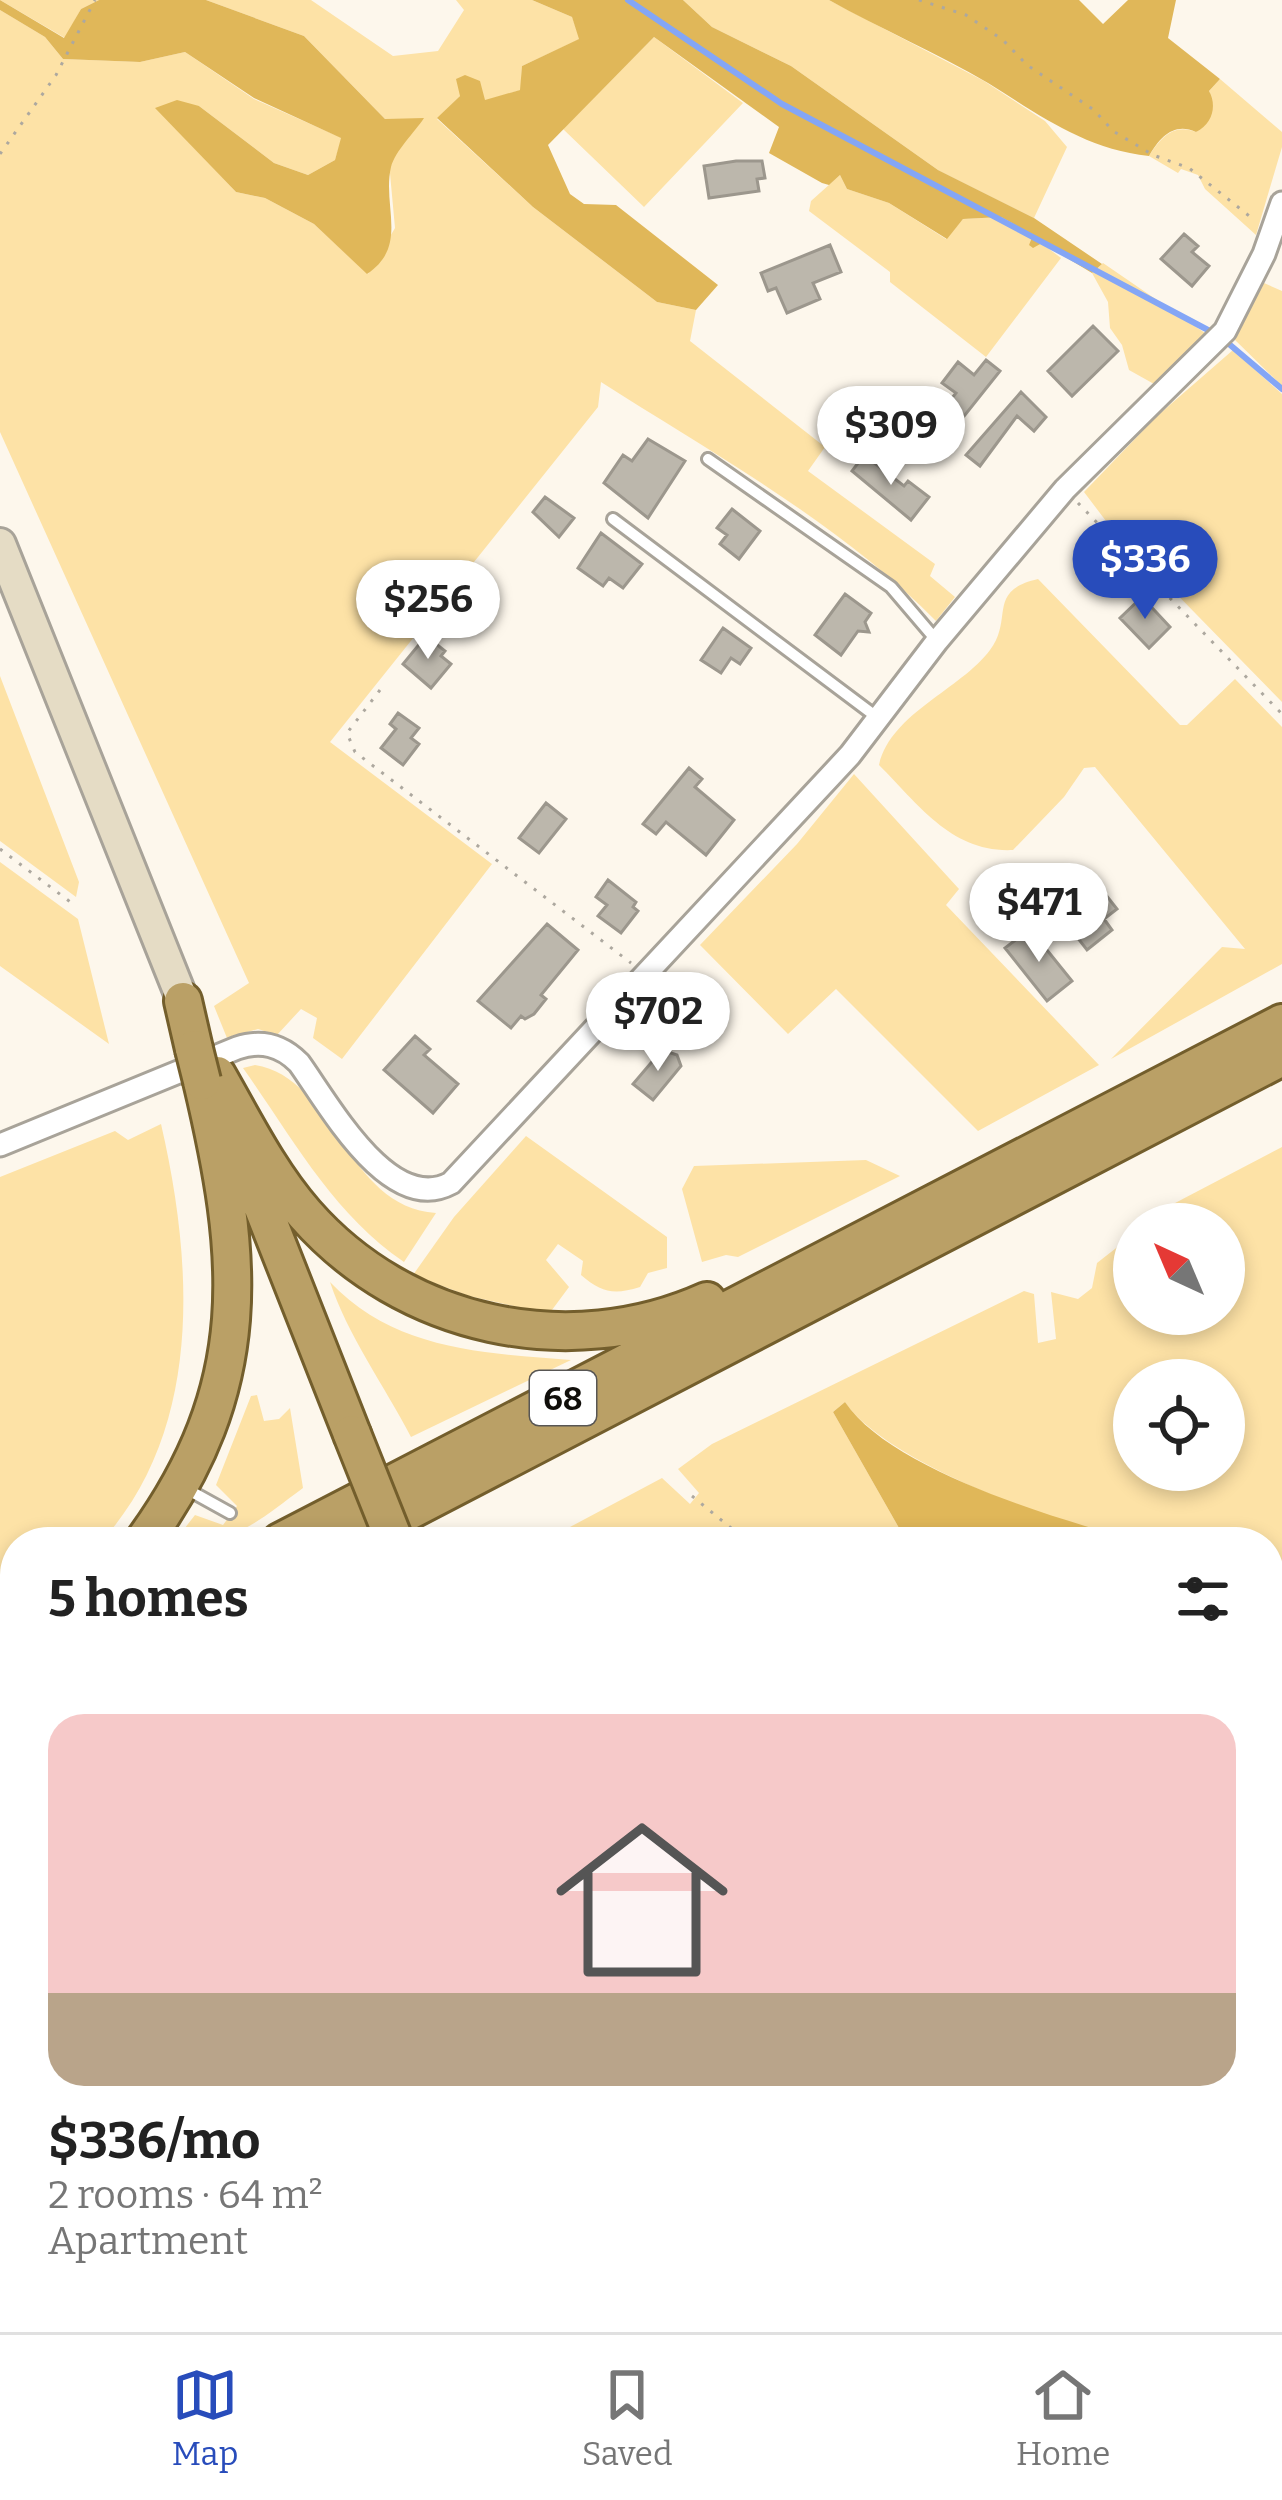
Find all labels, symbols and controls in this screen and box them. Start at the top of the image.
pin: $309 [820,386,962,488]
text: $309 [844,402,938,448]
pin: $336 [1074,520,1216,622]
text: $336 [1100,536,1190,582]
pin: $256 [357,560,499,662]
text: $256 [383,576,473,622]
pin: $471 [968,863,1110,965]
text: $471 [996,879,1082,925]
pin: $702 [587,972,729,1074]
text: $702 [613,988,703,1034]
north arrow [1113,1203,1245,1335]
map controls [1113,1203,1245,1491]
button: locate [1113,1359,1245,1491]
road number: 68 [530,1371,596,1425]
icon: filters [1170,1566,1236,1632]
text: 5 homes [48,1568,249,1630]
icon: home [534,1792,750,2008]
text: $336/mo [48,2110,260,2172]
text: 2 rooms · 64 m² [48,2172,323,2218]
text: Apartment [48,2218,248,2264]
tab: Map [172,2362,238,2474]
tab: Saved [582,2362,672,2474]
tab: Home [1016,2362,1110,2474]

